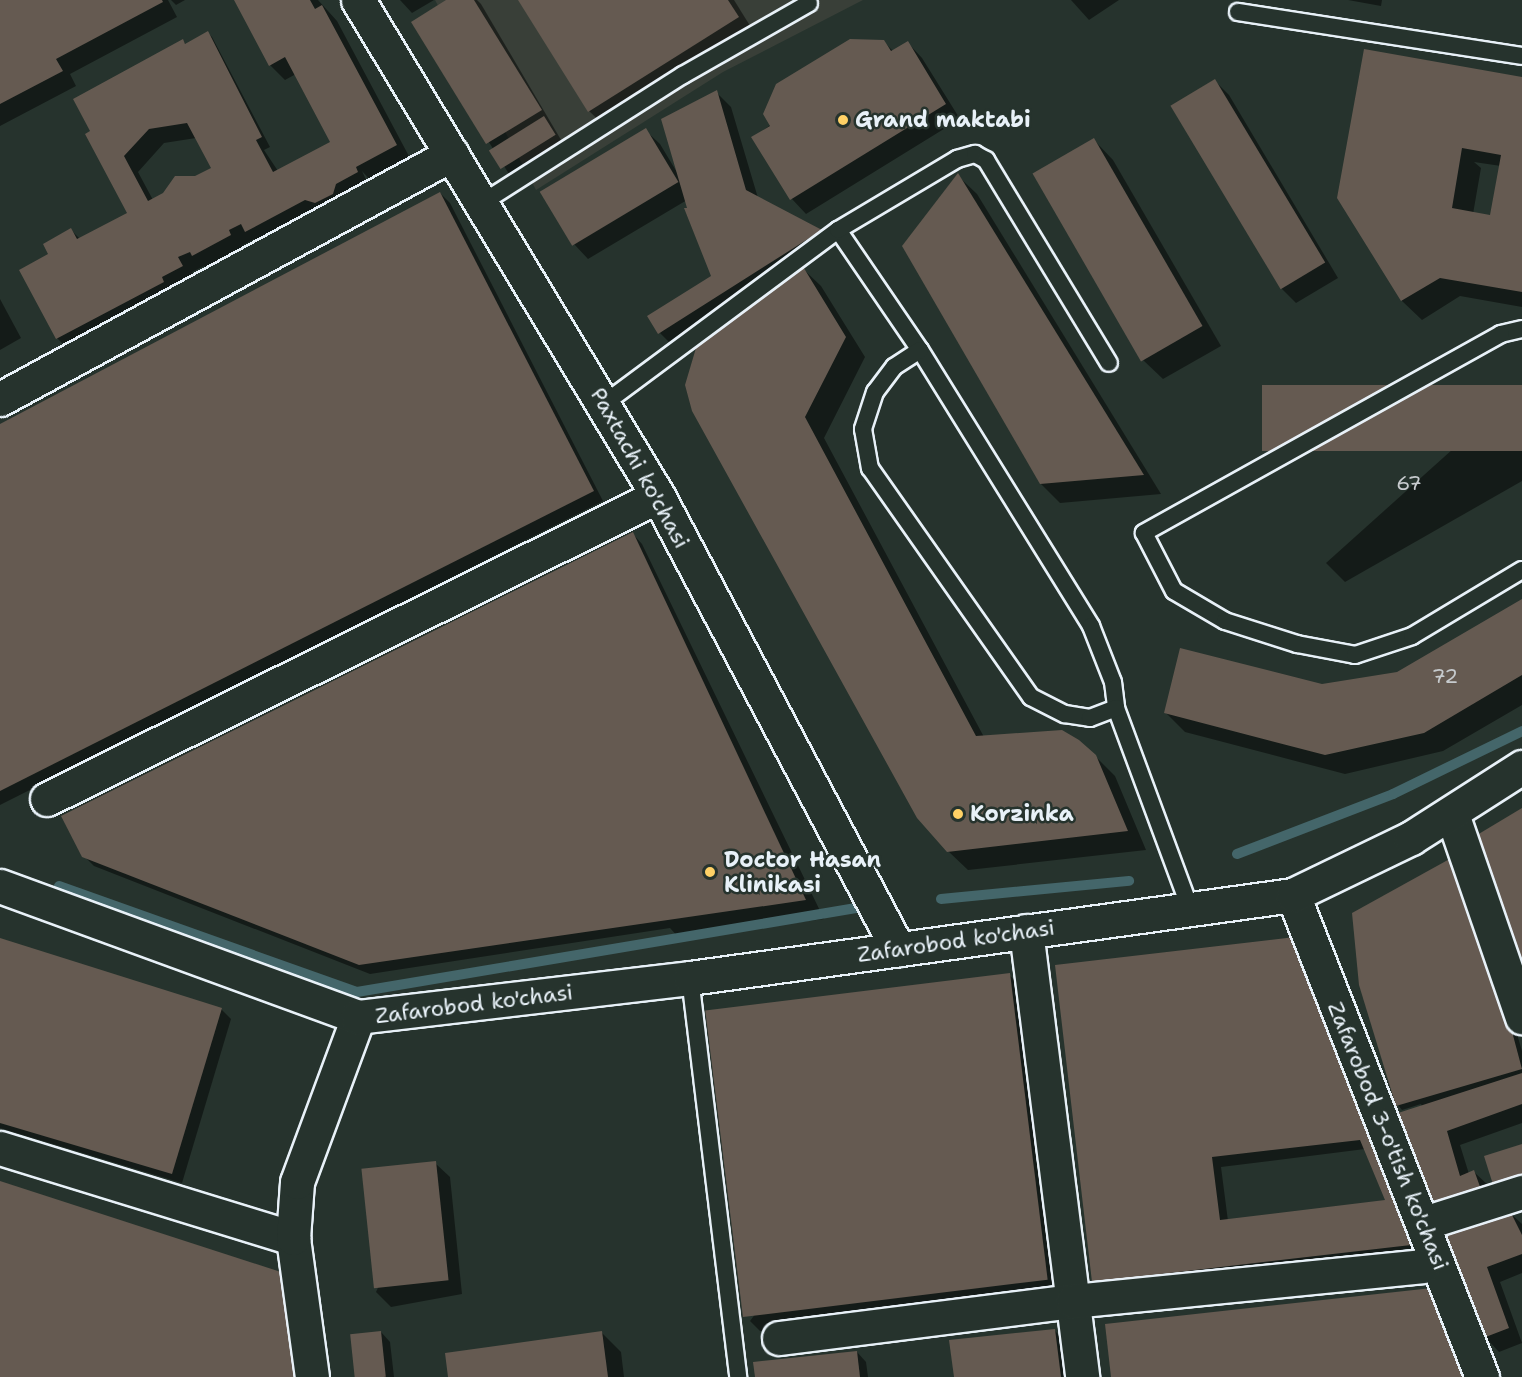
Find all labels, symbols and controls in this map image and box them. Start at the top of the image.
place label: Grand maktabi [855,107,1031,133]
marker: Grand maktabi [836,113,850,127]
street label: Paxtachi ko'chasi [585,383,695,553]
house number: 67 [1396,471,1422,495]
house number: 72 [1432,664,1458,688]
place label: Korzinka [970,801,1074,827]
marker: Korzinka [951,807,965,821]
place label: Doctor Hasan Klinikasi [724,846,881,897]
marker: Doctor Hasan Klinikasi [701,863,719,881]
street label: Zafarobod ko'chasi [856,914,1056,968]
street label: Zafarobod ko'chasi [374,979,574,1029]
street label: Zafarobod 3-o'tish ko'chasi [1322,998,1454,1274]

